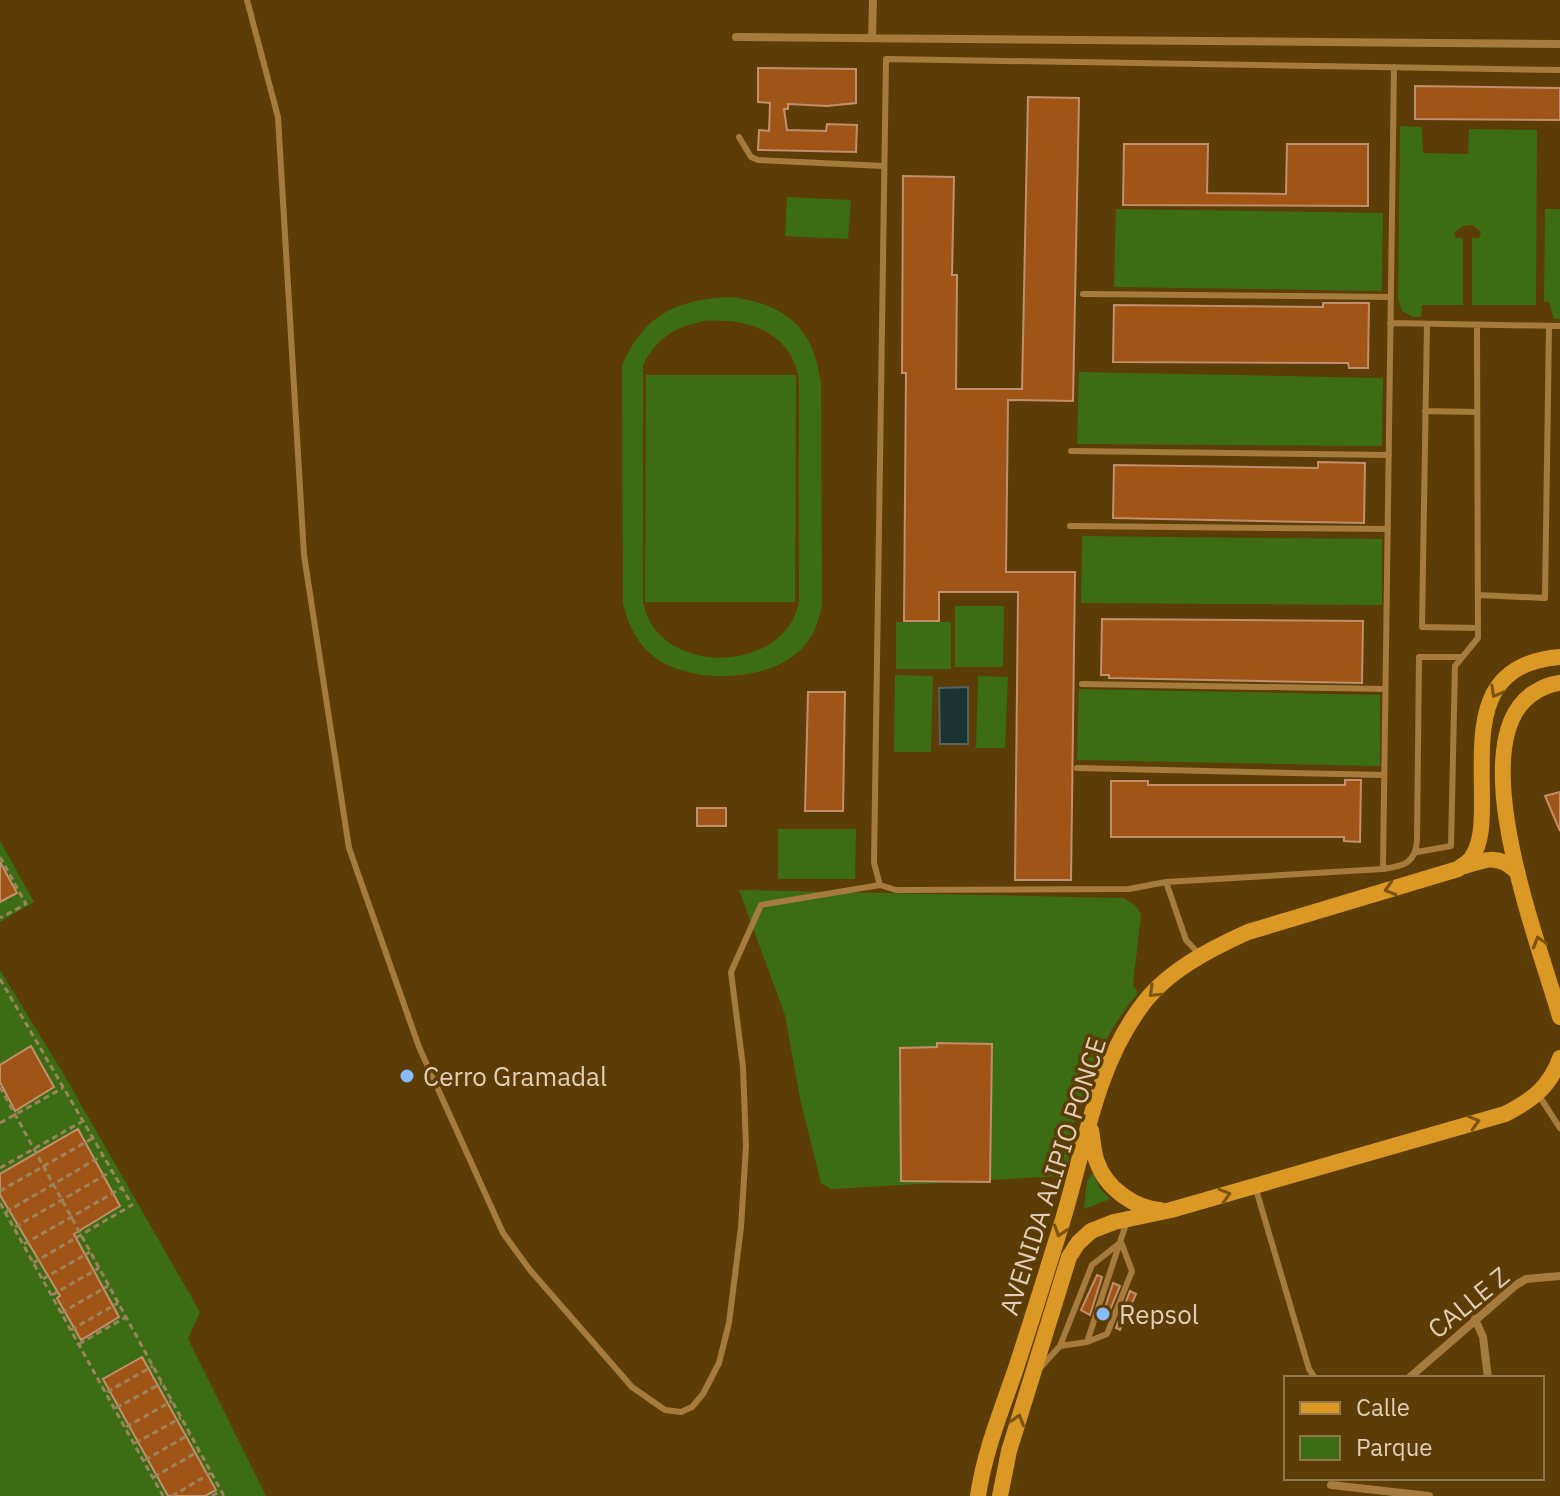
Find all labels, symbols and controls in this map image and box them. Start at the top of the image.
one-way arrow [1490,683,1505,698]
one-way arrow [1383,880,1397,896]
one-way arrow [1532,935,1548,949]
one-way arrow [1149,983,1163,997]
street label: AVENIDA ALIPIO PONCE [991,1033,1113,1319]
place label: Cerro Gramadal [423,1059,607,1093]
marker: Cerro Gramadal [398,1067,416,1085]
one-way arrow [1467,1115,1481,1132]
one-way arrow [1217,1188,1231,1204]
one-way arrow [1053,1223,1069,1237]
street label: CALLE Z [1420,1259,1516,1345]
place label: Repsol [1119,1297,1199,1331]
marker: Repsol [1094,1305,1112,1323]
legend [1284,1376,1544,1480]
text: Calle [1356,1391,1410,1423]
one-way arrow [1009,1414,1025,1428]
text: Parque [1356,1431,1433,1463]

